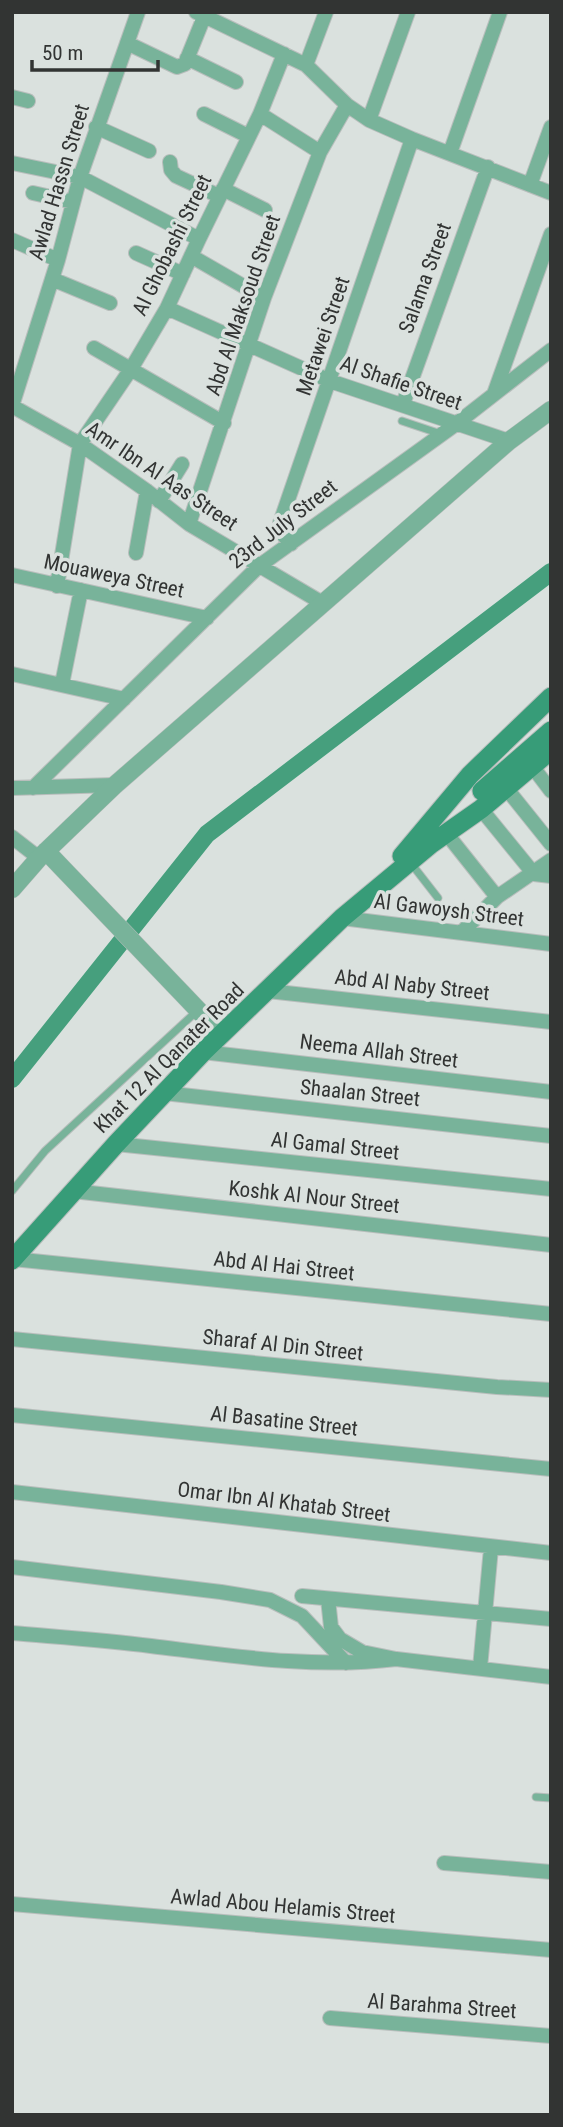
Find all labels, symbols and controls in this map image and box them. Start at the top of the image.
scale bar [32,28,158,72]
text: 50 m [42,41,83,65]
street label: Awlad Hassn Street [24,101,94,263]
street label: Al Ghobashi Street [127,171,217,319]
street label: Abd Al Maksoud Street [201,211,285,399]
street label: Salama Street [394,220,456,336]
street label: Metawei Street [291,273,355,399]
street label: Al Shafie Street [337,351,465,415]
street label: Amr Ibn Al Aas Street [82,416,242,536]
street label: 23rd July Street [224,475,342,573]
street label: Mouaweya Street [42,549,186,603]
street label: Al Gawoysh Street [373,889,525,931]
street label: Abd Al Naby Street [333,965,491,1005]
street label: Khat 12 Al Qanater Road [89,978,249,1138]
street label: Neema Allah Street [298,1029,460,1073]
street label: Shaalan Street [299,1075,421,1111]
street label: Al Gamal Street [270,1127,400,1165]
street label: Koshk Al Nour Street [227,1176,401,1218]
street label: Abd Al Hai Street [212,1247,356,1285]
street label: Sharaf Al Din Street [202,1325,364,1365]
street label: Al Basatine Street [209,1401,359,1441]
street label: Omar Ibn Al Khatab Street [176,1477,392,1527]
street label: Awlad Abou Helamis Street [170,1884,396,1928]
street label: Al Barahma Street [367,1989,517,2023]

